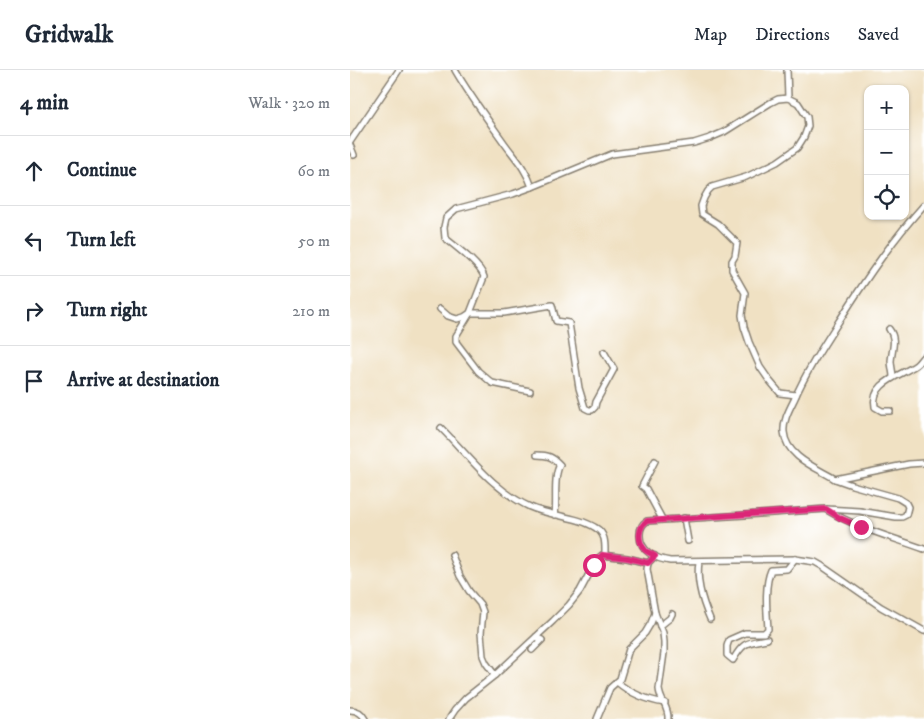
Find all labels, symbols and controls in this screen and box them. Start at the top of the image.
text: Gridwalk [25,20,113,50]
text: Map [694,24,727,46]
text: Directions [755,24,830,46]
text: Saved [858,24,899,46]
map controls [864,85,909,220]
button: + [864,85,909,130]
text: 4 min [20,90,69,116]
text: Walk · 320 m [248,93,330,113]
button: − [864,130,909,175]
icon: ahead [20,157,48,185]
text: Continue [67,159,137,182]
text: 60 m [298,161,330,181]
button: locate [864,175,909,220]
icon: left [20,227,48,255]
text: Turn left [67,229,136,252]
text: 50 m [298,231,330,251]
icon: right [20,297,48,325]
text: Turn right [67,299,147,322]
text: 210 m [292,301,330,321]
icon: arrive [20,367,48,395]
text: Arrive at destination [67,369,219,392]
route end [850,516,873,539]
route start [583,554,606,577]

